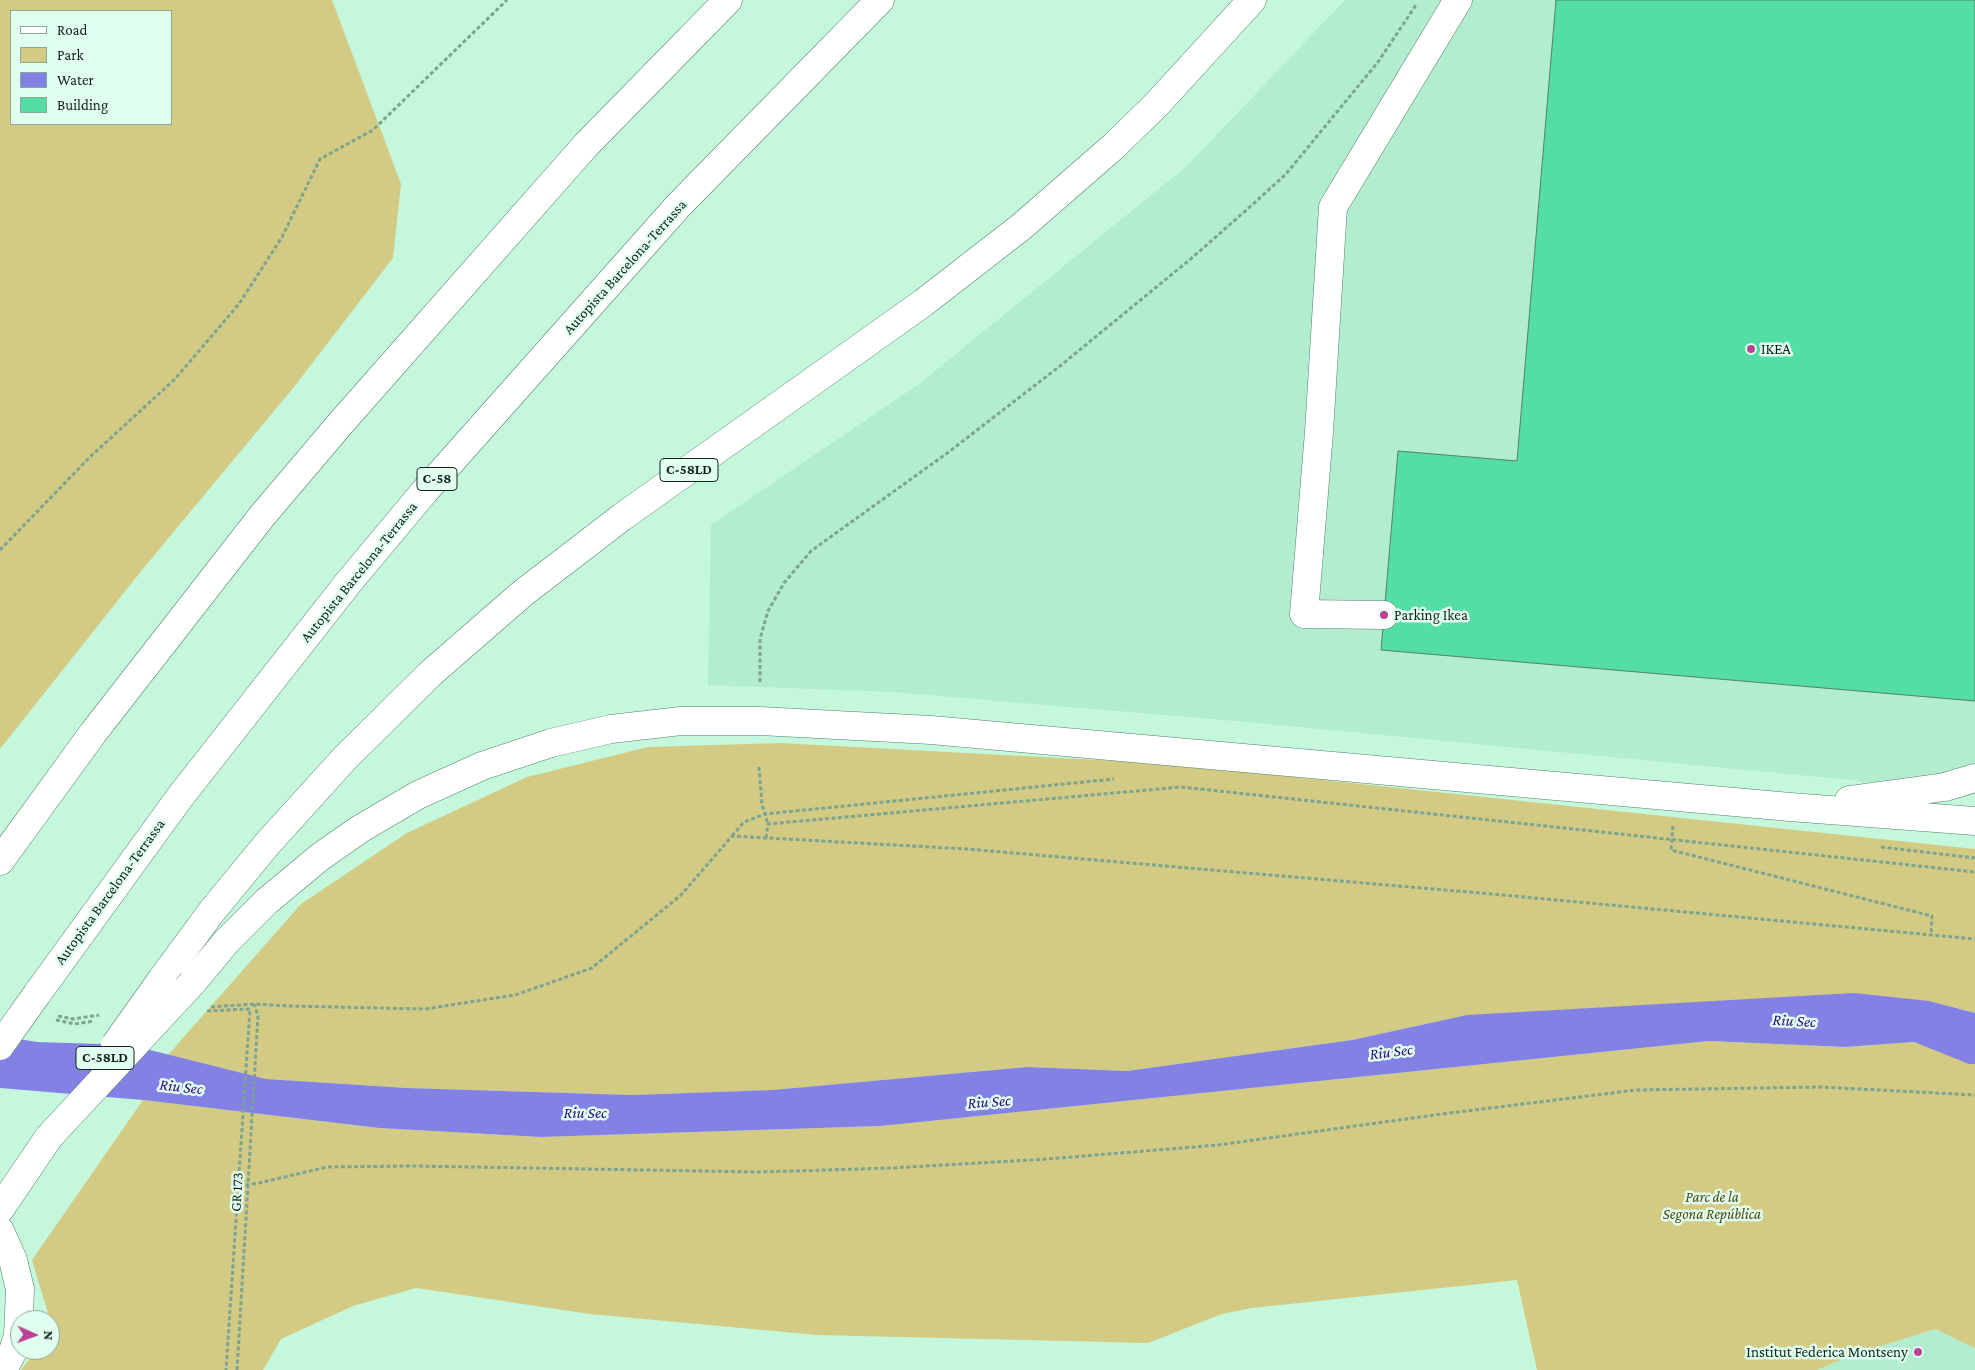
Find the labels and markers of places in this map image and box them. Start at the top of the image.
place label: IKEA [1761,340,1791,358]
marker: IKEA [1745,343,1757,355]
place label: Parking Ikea [1394,606,1468,624]
marker: Parking Ikea [1378,609,1390,621]
place label: Institut Federica Montseny [1746,1343,1908,1361]
marker: Institut Federica Montseny [1912,1346,1924,1358]

